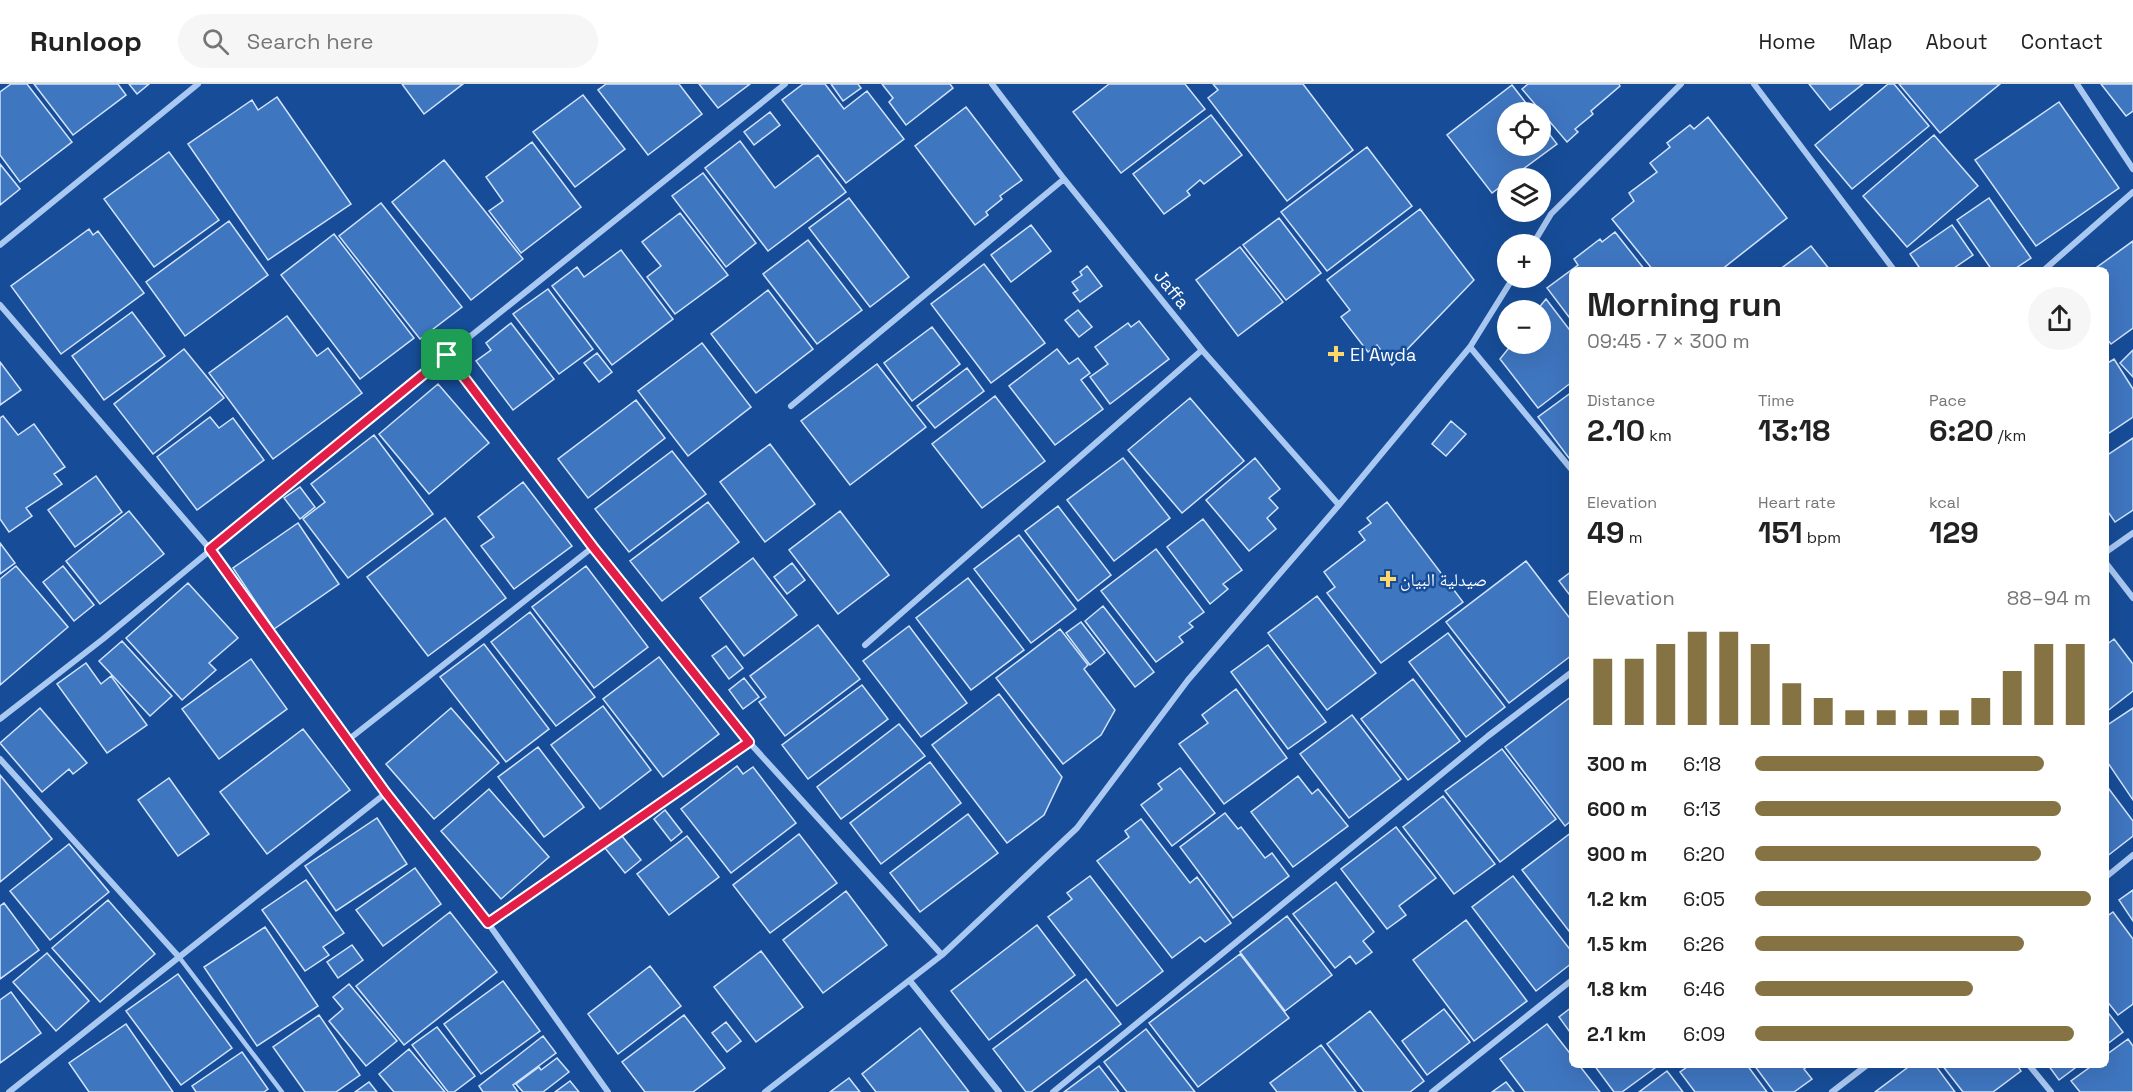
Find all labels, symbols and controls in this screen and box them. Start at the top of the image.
search box [178,14,598,68]
text: Runloop [30,23,142,59]
icon: search [199,25,232,58]
text: Search here [247,27,374,55]
text: Home [1758,28,1816,55]
text: Map [1849,28,1893,55]
text: About [1926,28,1988,55]
text: Contact [2021,28,2103,55]
map controls [1497,102,1551,354]
button: locate [1497,102,1551,156]
button: layers [1497,168,1551,222]
button: + [1497,234,1551,288]
street label: Jaffa [1149,265,1195,313]
text: Morning run [1587,284,1782,326]
button: share [2028,287,2091,350]
button: − [1497,300,1551,354]
text: 09:45 · 7 × 300 m [1587,328,1750,354]
pin [421,329,472,380]
icon: arrive [430,338,463,371]
place label: El Awda [1350,343,1416,366]
marker: El Awda [1327,345,1345,363]
text: Distance [1587,390,1655,411]
text: Time [1758,390,1794,411]
text: Pace [1929,390,1966,411]
text: 2.10 [1587,411,1645,450]
text: 13:18 [1758,411,1830,450]
text: 6:20 [1929,411,1994,450]
text: km [1645,425,1672,446]
text: /km [1994,425,2026,446]
text: Elevation [1587,492,1657,513]
text: Heart rate [1758,492,1836,513]
text: kcal [1929,492,1960,513]
text: 49 [1587,513,1625,552]
text: 151 [1758,513,1803,552]
text: 129 [1929,513,1979,552]
text: m [1625,527,1643,548]
text: bpm [1803,527,1841,548]
place label: صيدلية البيان [1400,568,1487,591]
marker: صيدلية البيان [1381,572,1395,586]
text: Elevation [1587,585,1675,611]
text: 88–94 m [2007,585,2091,611]
text: 300 m [1587,751,1647,777]
text: 6:18 [1683,751,1721,777]
text: 600 m [1587,796,1647,822]
text: 6:13 [1683,796,1721,822]
text: 900 m [1587,841,1647,867]
text: 6:20 [1683,841,1725,867]
text: 1.2 km [1587,886,1647,912]
text: 6:05 [1683,886,1725,912]
text: 1.5 km [1587,931,1647,957]
text: 6:26 [1683,931,1725,957]
text: 1.8 km [1587,976,1647,1002]
text: 6:46 [1683,976,1725,1002]
text: 2.1 km [1587,1021,1646,1047]
text: 6:09 [1683,1021,1725,1047]

